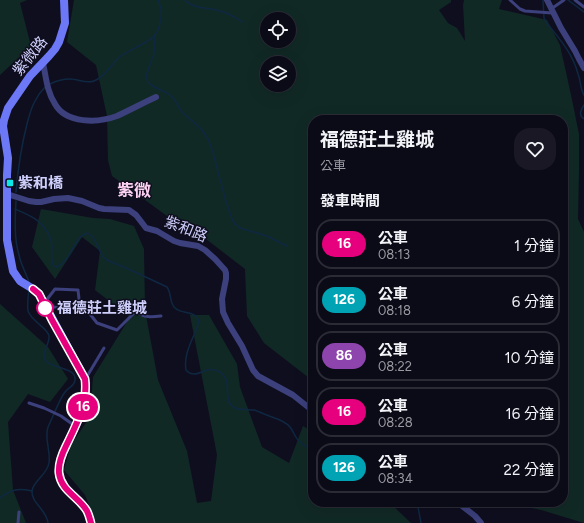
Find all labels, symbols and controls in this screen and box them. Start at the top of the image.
map controls [260,12,296,92]
button: locate [260,12,296,48]
street label: 紫微路 [9,33,51,79]
button: layers [260,56,296,92]
text: 福德莊土雞城 [320,128,434,151]
button: heart [514,128,556,170]
text: 公車 [320,158,346,173]
place label: 紫和橋 [18,174,64,192]
marker: 紫和橋 [5,178,15,188]
district label: 紫微 [117,180,151,200]
text: 發車時間 [320,192,380,210]
street label: 紫和路 [162,212,210,246]
text: 公車 [378,229,408,247]
text: 16 [337,235,351,252]
text: 1 分鐘 [514,237,554,255]
text: 08:13 [378,247,410,262]
text: 公車 [378,285,408,303]
text: 126 [333,291,355,308]
text: 6 分鐘 [512,293,554,311]
marker: 福德莊土雞城 [36,299,54,317]
place label: 福德莊土雞城 [57,299,147,317]
text: 08:18 [378,303,411,318]
text: 公車 [378,341,408,359]
text: 86 [336,347,352,364]
text: 10 分鐘 [504,349,554,367]
text: 08:22 [378,359,412,374]
line badge: 16 [65,394,101,420]
text: 公車 [378,397,408,415]
text: 16 [76,398,90,415]
text: 16 [337,403,351,420]
text: 16 分鐘 [506,405,554,423]
text: 08:28 [378,415,413,430]
text: 公車 [378,453,408,471]
text: 126 [333,459,355,476]
text: 22 分鐘 [504,461,554,479]
text: 08:34 [378,471,413,486]

